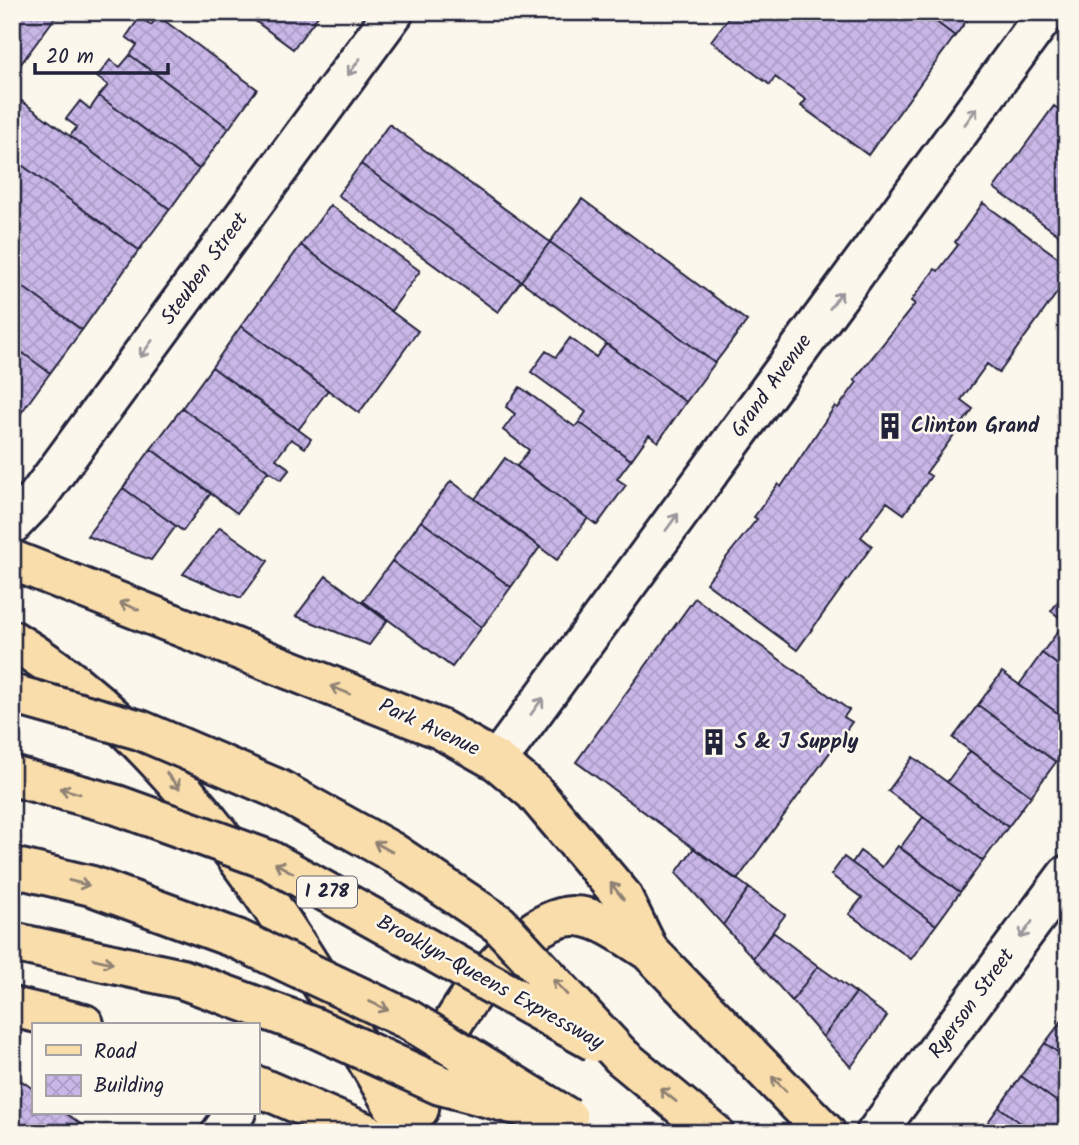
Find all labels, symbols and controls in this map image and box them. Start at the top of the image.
scale bar [35,32,168,76]
text: 20 m [46,41,94,74]
one-way arrow [347,57,361,76]
one-way arrow [963,107,978,126]
street label: Steuben Street [153,205,258,332]
one-way arrow [828,290,843,309]
street label: Grand Avenue [723,327,821,445]
one-way arrow [139,339,154,358]
place label: Clinton Grand [911,410,1040,443]
building icon: Clinton Grand [875,411,905,441]
one-way arrow [665,513,679,532]
one-way arrow [118,599,140,612]
one-way arrow [330,682,352,695]
street label: Park Avenue [373,690,486,766]
one-way arrow [530,697,545,715]
place label: S & J Supply [735,726,859,759]
building icon: S & J Supply [699,727,729,757]
one-way arrow [166,772,181,790]
one-way arrow [59,784,81,797]
one-way arrow [373,840,393,854]
one-way arrow [274,861,294,875]
one-way arrow [67,876,90,890]
road number: I 278 [297,876,357,908]
one-way arrow [609,882,624,901]
street label: Brooklyn-Queens Expressway [370,907,610,1059]
one-way arrow [1019,920,1034,938]
street label: Ryerson Street [920,941,1024,1066]
one-way arrow [91,954,114,968]
one-way arrow [552,979,568,997]
one-way arrow [368,1000,389,1013]
legend [32,1023,259,1114]
text: Road [94,1036,137,1069]
text: Building [94,1070,164,1103]
one-way arrow [770,1076,787,1093]
one-way arrow [659,1087,677,1102]

